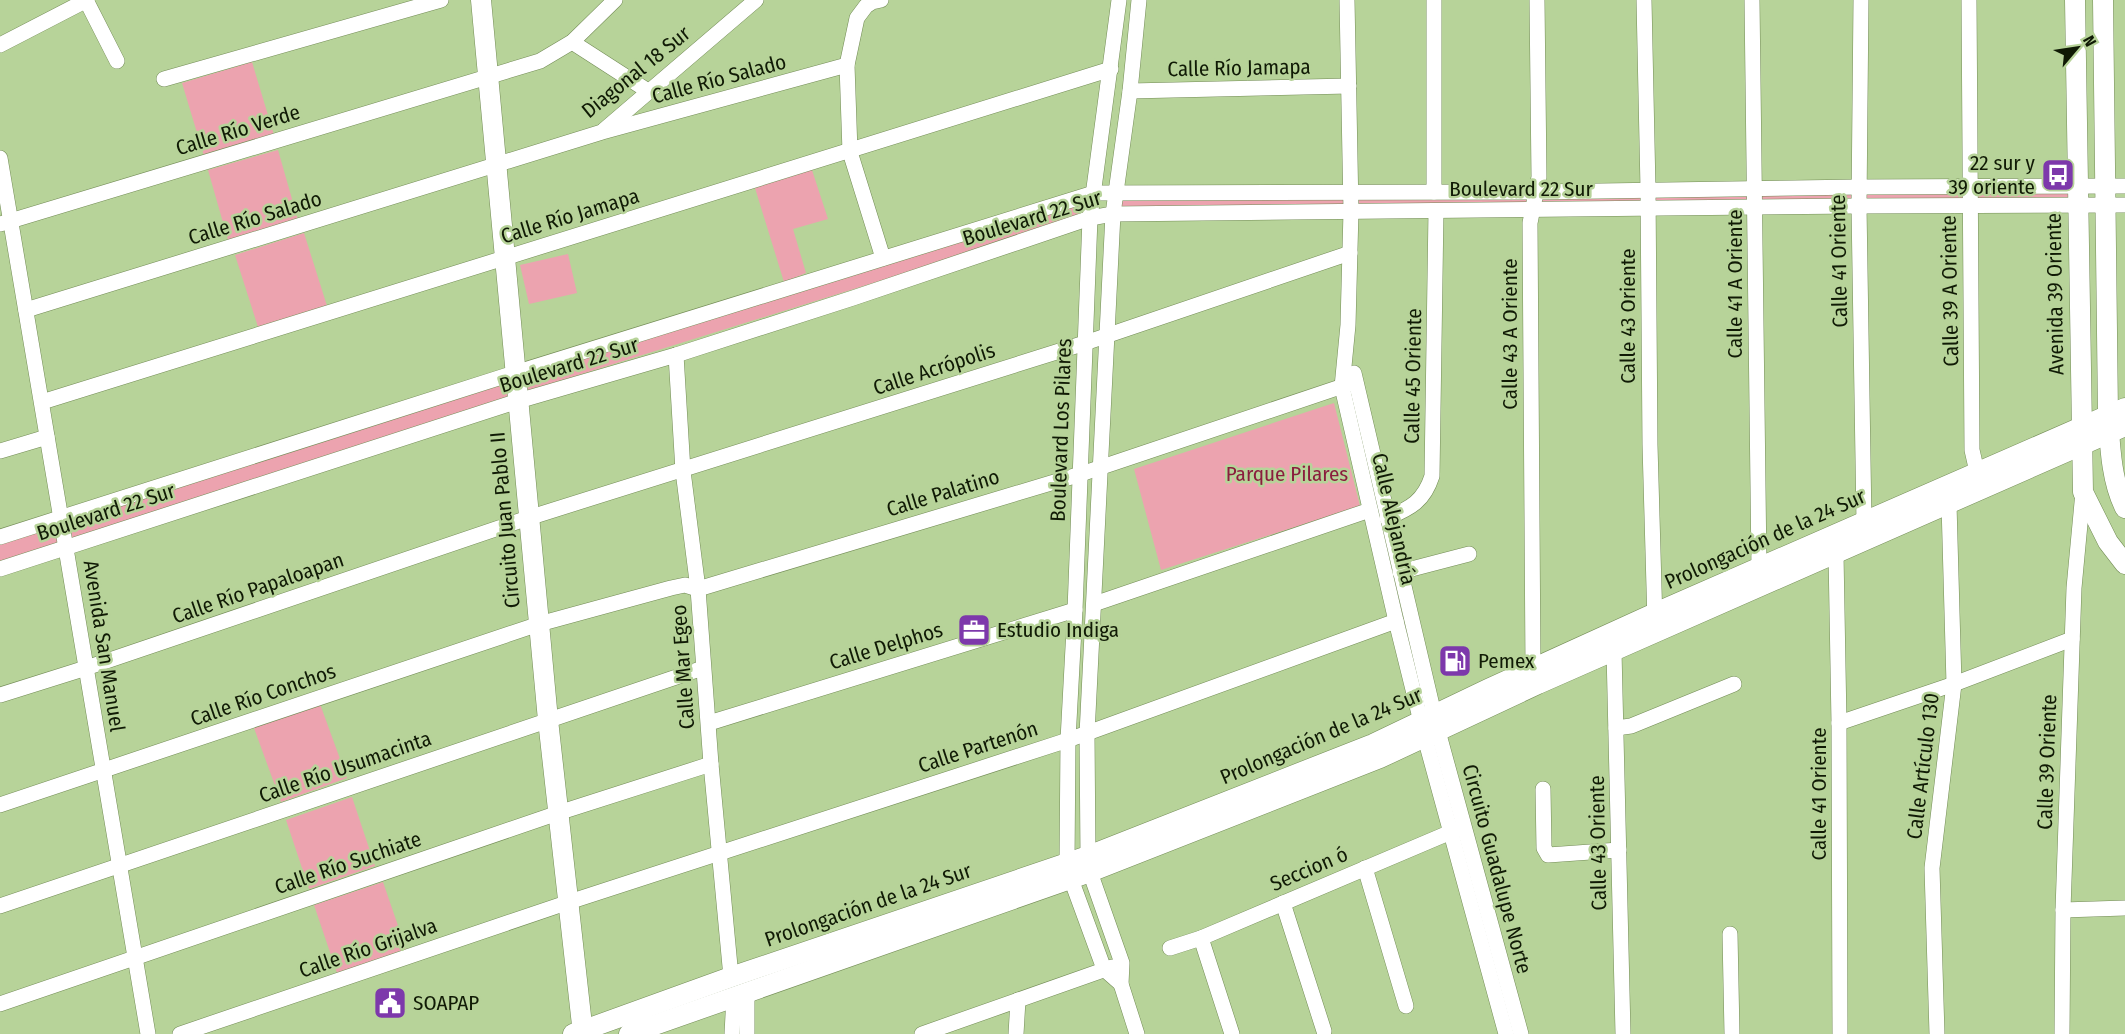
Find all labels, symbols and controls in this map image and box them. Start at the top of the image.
north arrow [2047,18,2107,78]
street label: Diagonal 18 Sur [576,20,696,124]
text: N [2079,32,2100,50]
street label: Calle Río Salado [649,49,789,109]
street label: Calle Río Jamapa [1167,54,1311,82]
street label: Calle Río Verde [173,99,303,161]
place label: 22 sur y 39 oriente [1949,150,2036,200]
bus stop icon: 22 sur y 39 oriente [2040,157,2076,193]
street label: Boulevard 22 Sur [1449,176,1594,202]
street label: Calle Río Jamapa [498,183,642,249]
street label: Boulevard 22 Sur [959,184,1105,251]
street label: Calle Río Salado [185,185,325,251]
street label: Calle 41 Oriente [1825,194,1853,328]
street label: Calle 41 A Oriente [1722,209,1748,359]
street label: Avenida 39 Oriente [2041,213,2069,375]
street label: Calle 39 A Oriente [1936,215,1964,367]
street label: Calle 43 Oriente [1615,248,1641,384]
street label: Calle 43 A Oriente [1497,258,1523,410]
street label: Calle 45 Oriente [1399,308,1427,444]
street label: Boulevard 22 Sur [496,331,642,398]
street label: Calle Acrópolis [870,337,998,401]
street label: Boulevard Los Pilares [1045,338,1077,522]
street label: Circuito Juan Pablo II [484,431,526,609]
street label: Calle Alejandría [1366,451,1422,587]
park label: Parque Pilares [1226,461,1348,487]
street label: Calle Palatino [883,463,1003,523]
street label: Boulevard 22 Sur [34,477,179,547]
street label: Prolongación de la 24 Sur [1661,483,1870,595]
street label: Calle Río Papaloapan [169,546,347,630]
street label: Avenida San Manuel [78,558,130,734]
street label: Calle Mar Egeo [666,604,700,730]
office icon: Estudio Indiga [956,612,992,648]
street label: Calle Delphos [826,616,946,676]
place label: Estudio Indiga [997,617,1119,643]
fuel station icon: Pemex [1437,643,1473,679]
place label: Pemex [1478,648,1535,674]
street label: Calle Río Conchos [187,658,339,732]
street label: Prolongación de la 24 Sur [1216,681,1427,790]
street label: Calle Artículo 130 [1901,691,1945,841]
street label: Calle 39 Oriente [2032,694,2062,830]
street label: Calle Partenón [915,715,1041,779]
street label: Calle Río Usumacinta [255,725,435,809]
street label: Calle 41 Oriente [1806,727,1832,861]
street label: Circuito Guadalupe Norte [1456,761,1538,977]
street label: Calle 43 Oriente [1584,775,1612,911]
street label: Calle Río Suchiate [271,826,425,900]
street label: Seccion ó [1266,841,1352,897]
street label: Prolongación de la 24 Sur [761,857,975,953]
street label: Calle Río Grijalva [296,912,440,984]
public building icon: SOAPAP [372,985,408,1021]
place label: SOAPAP [413,990,479,1016]

